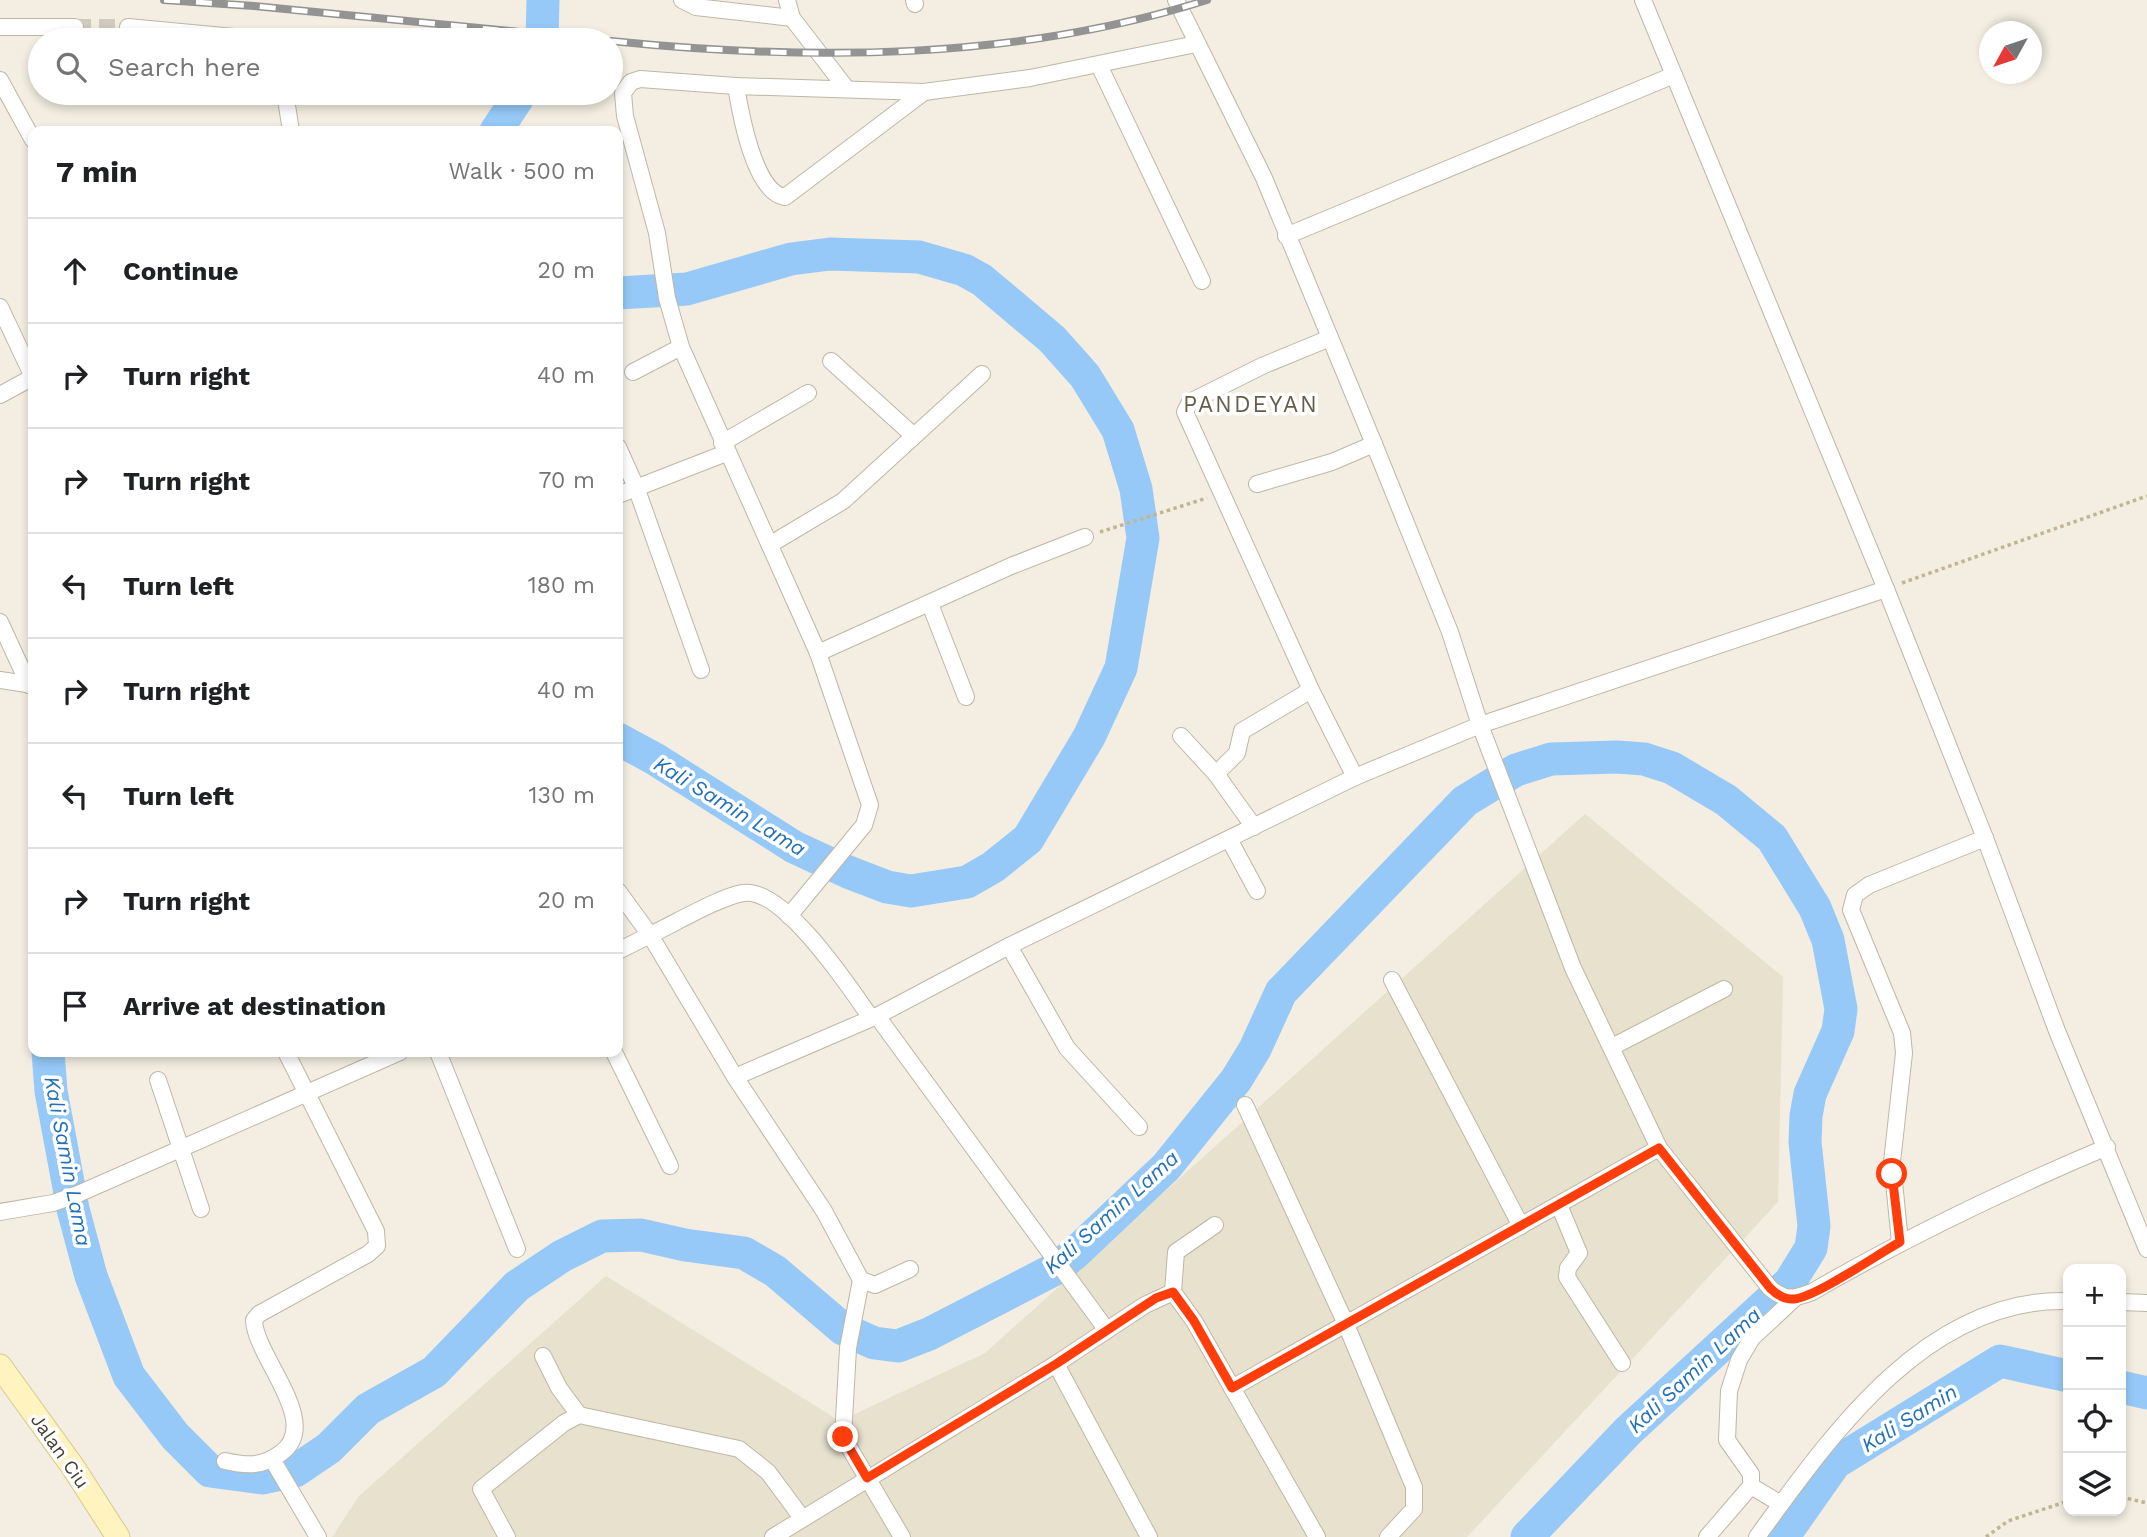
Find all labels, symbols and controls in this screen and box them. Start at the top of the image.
north arrow [1979,21,2042,84]
search box [28,28,623,105]
icon: search [52,48,90,86]
text: Search here [108,52,260,82]
text: 7 min [56,154,138,189]
text: Walk · 500 m [449,158,595,185]
icon: ahead [56,252,94,290]
text: Continue [123,256,239,286]
text: 20 m [538,257,595,284]
icon: right [56,357,94,395]
text: Turn right [123,361,250,391]
text: 40 m [537,362,595,389]
district label: PANDEYAN [1183,391,1319,418]
icon: right [56,462,94,500]
text: Turn right [123,466,250,496]
text: 70 m [538,467,595,494]
icon: left [56,567,94,605]
text: Turn left [123,571,234,601]
text: 180 m [528,572,595,599]
icon: right [56,672,94,710]
text: Turn right [123,676,250,706]
text: 40 m [537,677,595,704]
water label: Kali Samin Lama [650,751,810,861]
icon: left [56,777,94,815]
text: Turn left [123,781,234,811]
text: 130 m [529,782,595,809]
icon: right [56,882,94,920]
text: Turn right [123,886,250,916]
text: 20 m [538,887,595,914]
icon: arrive [56,987,94,1025]
text: Arrive at destination [123,991,386,1021]
water label: Kali Samin Lama [39,1074,97,1248]
water label: Kali Samin Lama [1039,1145,1184,1279]
route start [1876,1158,1907,1189]
map controls [2063,1264,2126,1516]
button: + [2063,1264,2126,1327]
water label: Kali Samin Lama [1622,1302,1766,1438]
button: − [2063,1327,2126,1390]
water label: Kali Samin [1856,1379,1962,1457]
button: locate [2063,1390,2126,1453]
street label: Jalan Ciu [26,1409,94,1493]
route end [827,1421,858,1452]
button: layers [2063,1453,2126,1516]

